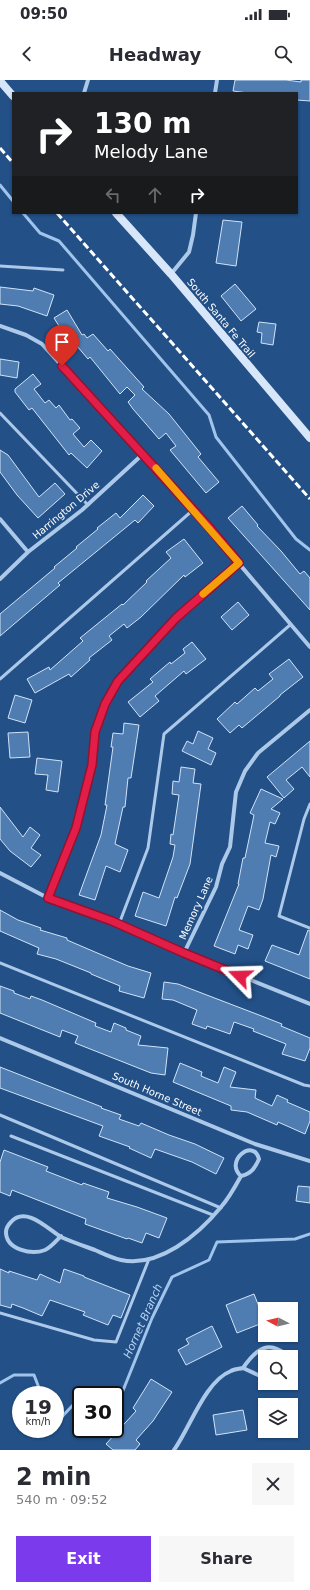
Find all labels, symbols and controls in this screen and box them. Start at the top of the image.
text: 09:50 [20,5,68,23]
icon: back [16,43,38,65]
icon: search [272,43,294,65]
text: Headway [109,44,201,65]
text: 130 m [94,107,191,140]
icon: right [28,108,80,160]
text: Melody Lane [94,141,208,162]
icon: left [102,184,124,206]
icon: ahead [144,184,166,206]
icon: right [186,184,208,206]
street label: South Santa Fe Trail [185,276,257,360]
pin [45,325,79,366]
icon: arrive [51,331,73,353]
street label: Harrington Drive [31,479,101,541]
street label: Memory Lane [177,875,215,941]
position arrow [219,955,261,997]
street label: South Horne Street [111,1070,203,1118]
water label: Hornet Branch [121,1282,165,1360]
north arrow [258,1302,298,1342]
map controls [258,1302,298,1438]
button: search [258,1350,298,1390]
speed limit sign: 30 [72,1386,124,1438]
text: 19 [24,1395,52,1419]
button: layers [258,1398,298,1438]
text: km/h [25,1416,51,1427]
text: 2 min [16,1463,91,1491]
button: close [252,1463,294,1505]
text: 540 m · 09:52 [16,1492,107,1507]
button: Exit [16,1536,151,1582]
button: Share [159,1536,294,1582]

